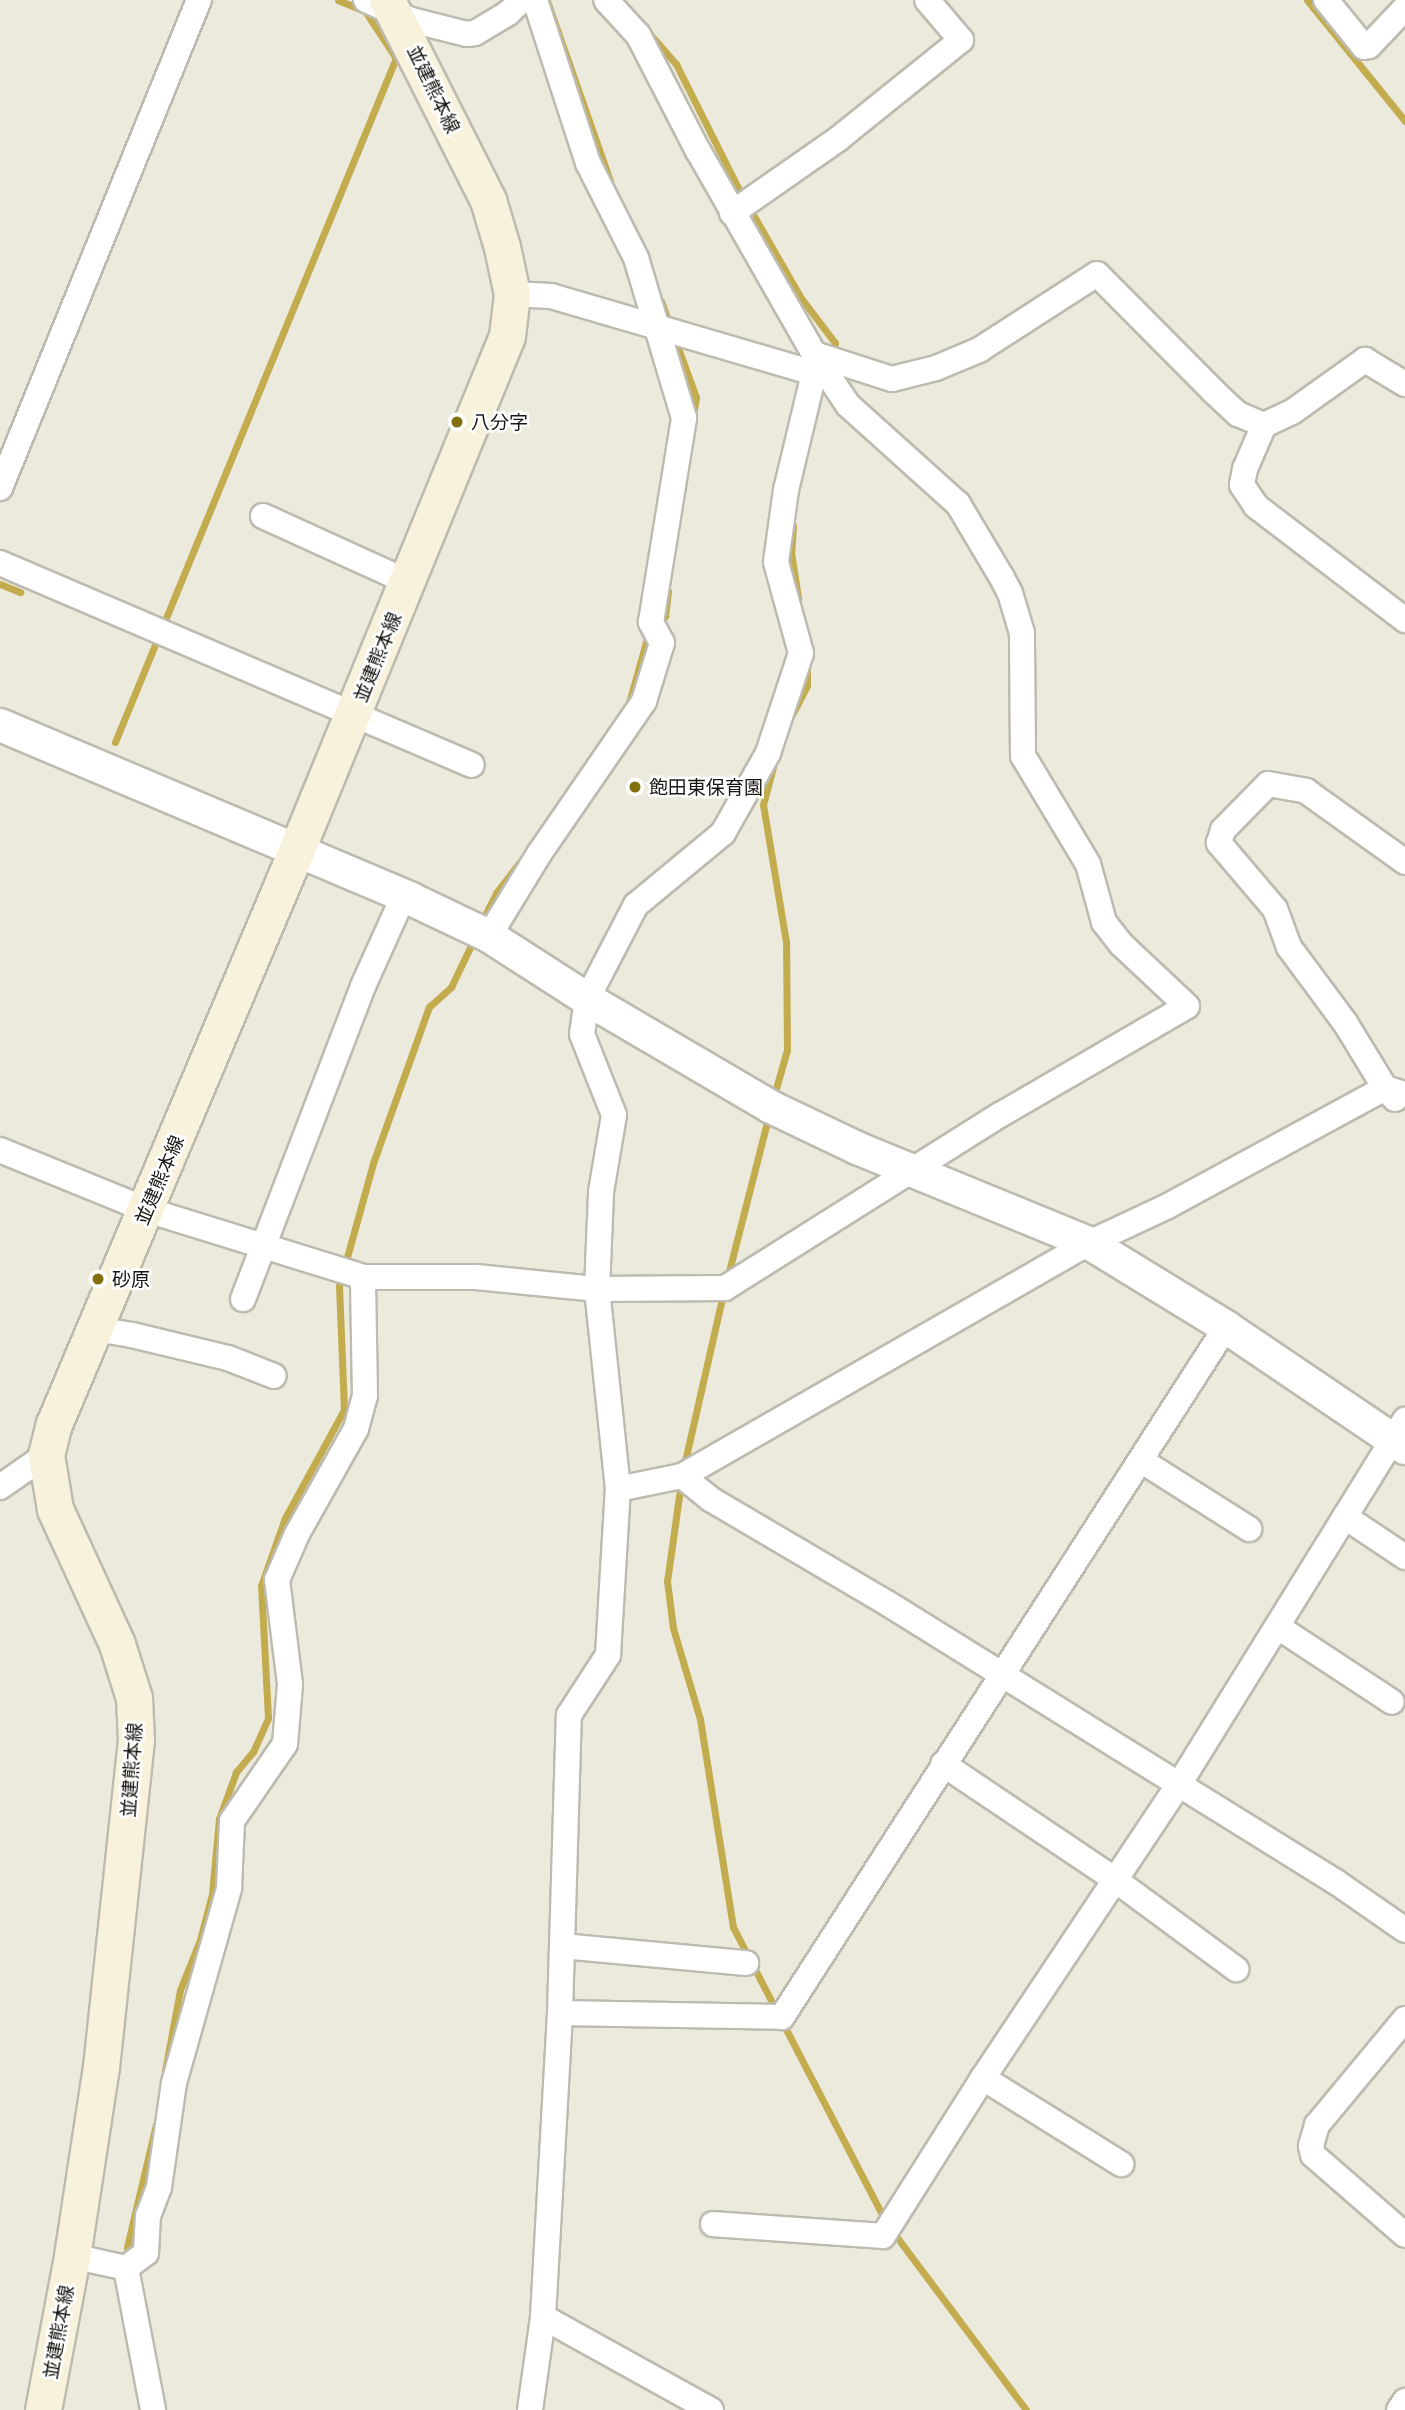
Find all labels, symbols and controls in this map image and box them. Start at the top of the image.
street label: 並建熊本線 [403,41,465,137]
place label: 八分字 [471,411,528,433]
marker: 八分字 [449,414,465,430]
street label: 並建熊本線 [349,609,405,705]
place label: 飽田東保育園 [649,776,763,798]
marker: 飽田東保育園 [627,779,643,795]
street label: 並建熊本線 [130,1132,188,1228]
place label: 砂原 [112,1268,150,1290]
marker: 砂原 [90,1271,106,1287]
street label: 並建熊本線 [116,1722,146,1818]
street label: 並建熊本線 [39,2283,77,2381]

